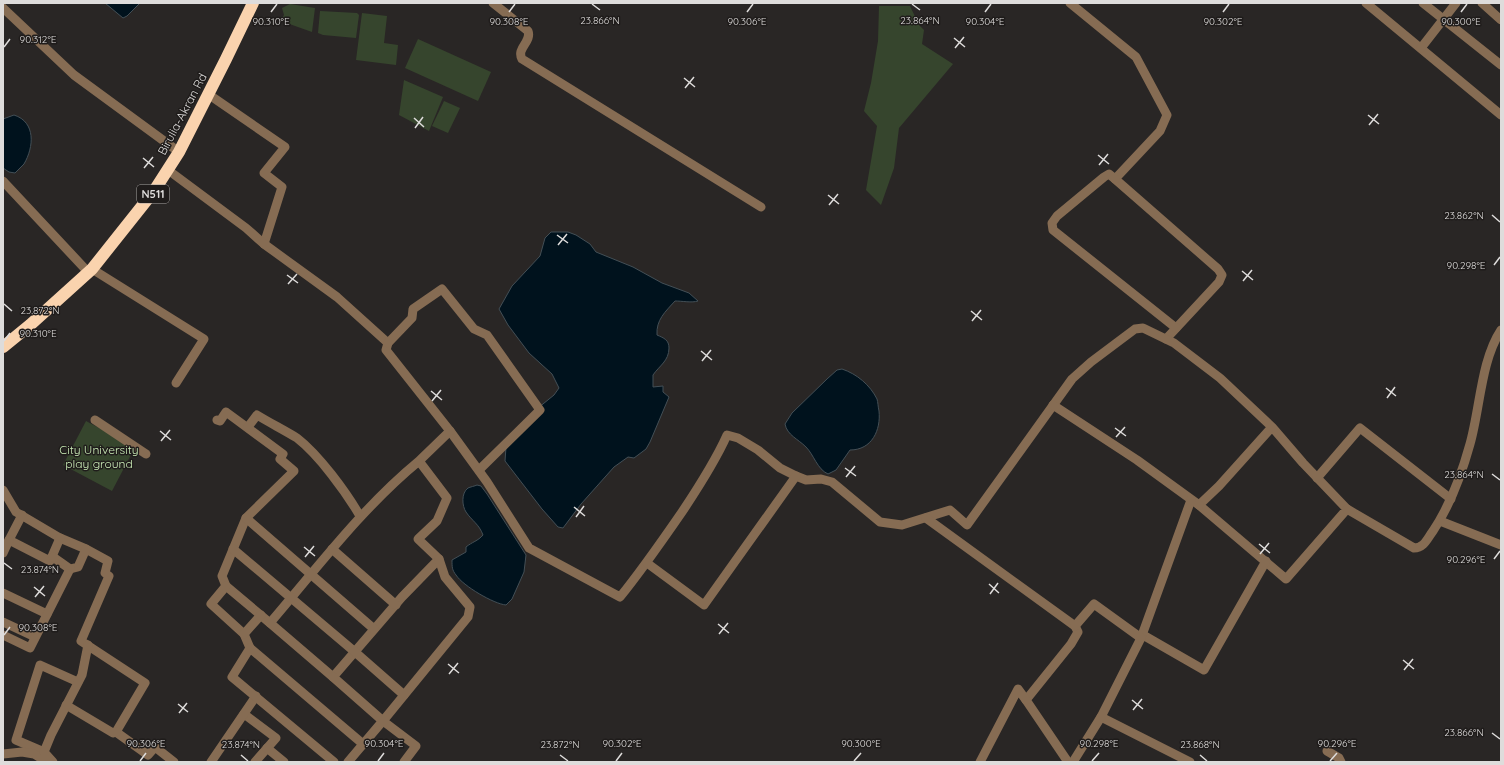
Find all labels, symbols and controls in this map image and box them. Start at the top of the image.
text: 23.866°N [580,14,620,27]
text: 23.864°N [900,14,940,27]
text: 90.310°E [252,15,290,28]
text: 90.308°E [490,15,529,28]
text: 90.306°E [728,15,767,28]
text: 90.304°E [966,15,1005,28]
text: 90.302°E [1203,15,1243,28]
text: 90.300°E [1441,15,1481,28]
text: 90.312°E [20,33,57,46]
street label: Birulia-Akran Rd [154,71,210,157]
road number: N511 [137,185,169,203]
text: 23.862°N [1444,209,1484,222]
text: 90.298°E [1447,259,1486,272]
text: 23.872°N [21,304,59,317]
text: 90.310°E [19,327,57,340]
park label: City University play ground [59,442,139,471]
text: 23.864°N [1444,468,1484,481]
text: 90.296°E [1447,553,1486,566]
text: 23.874°N [21,563,59,576]
text: 90.308°E [19,621,58,634]
text: 23.866°N [1444,726,1484,739]
text: 90.306°E [127,737,166,750]
text: 90.304°E [365,737,404,750]
text: 90.302°E [602,737,642,750]
text: 90.300°E [841,737,881,750]
text: 90.298°E [1080,737,1119,750]
text: 90.296°E [1318,737,1357,750]
text: 23.874°N [222,738,260,751]
text: 23.872°N [541,738,579,751]
text: 23.868°N [1180,738,1220,751]

